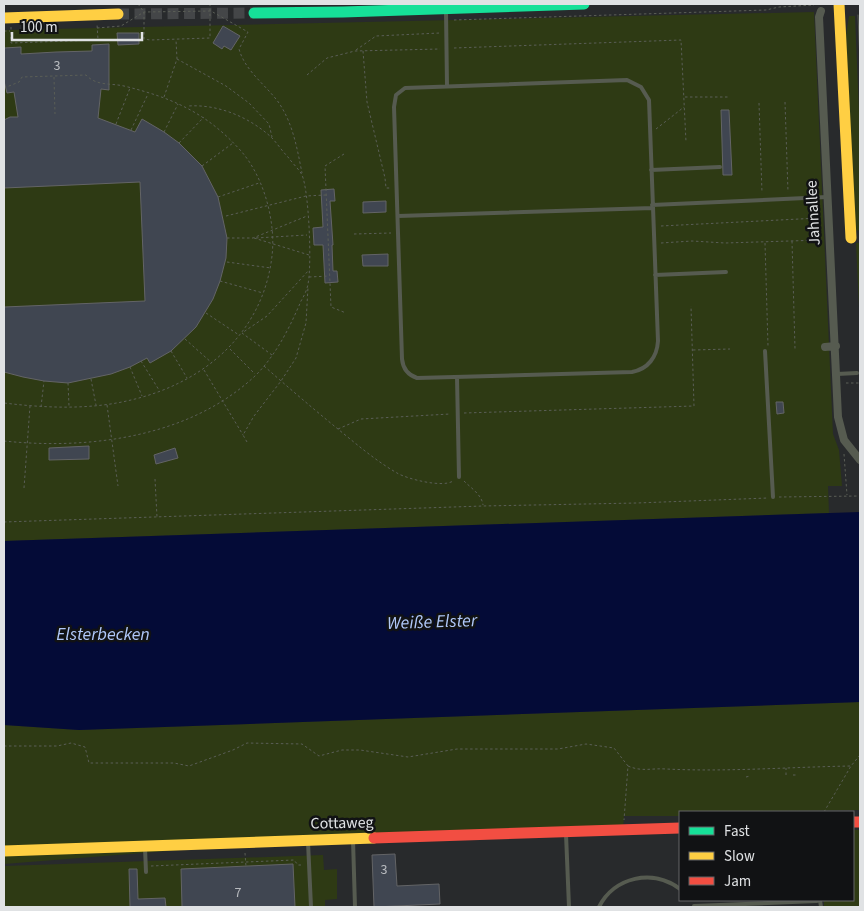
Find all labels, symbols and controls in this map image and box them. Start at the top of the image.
scale bar [12,10,142,42]
text: 100 m [20,17,58,38]
house number: 3 [54,56,61,76]
street label: Jahnallee [800,180,826,246]
water label: Weiße Elster [387,608,478,636]
water label: Elsterbecken [56,622,150,647]
street label: Cottaweg [310,811,374,835]
legend [679,811,854,901]
text: Fast [724,821,750,842]
text: Slow [724,846,755,867]
house number: 3 [381,860,388,880]
text: Jam [724,871,751,892]
house number: 7 [235,883,242,903]

